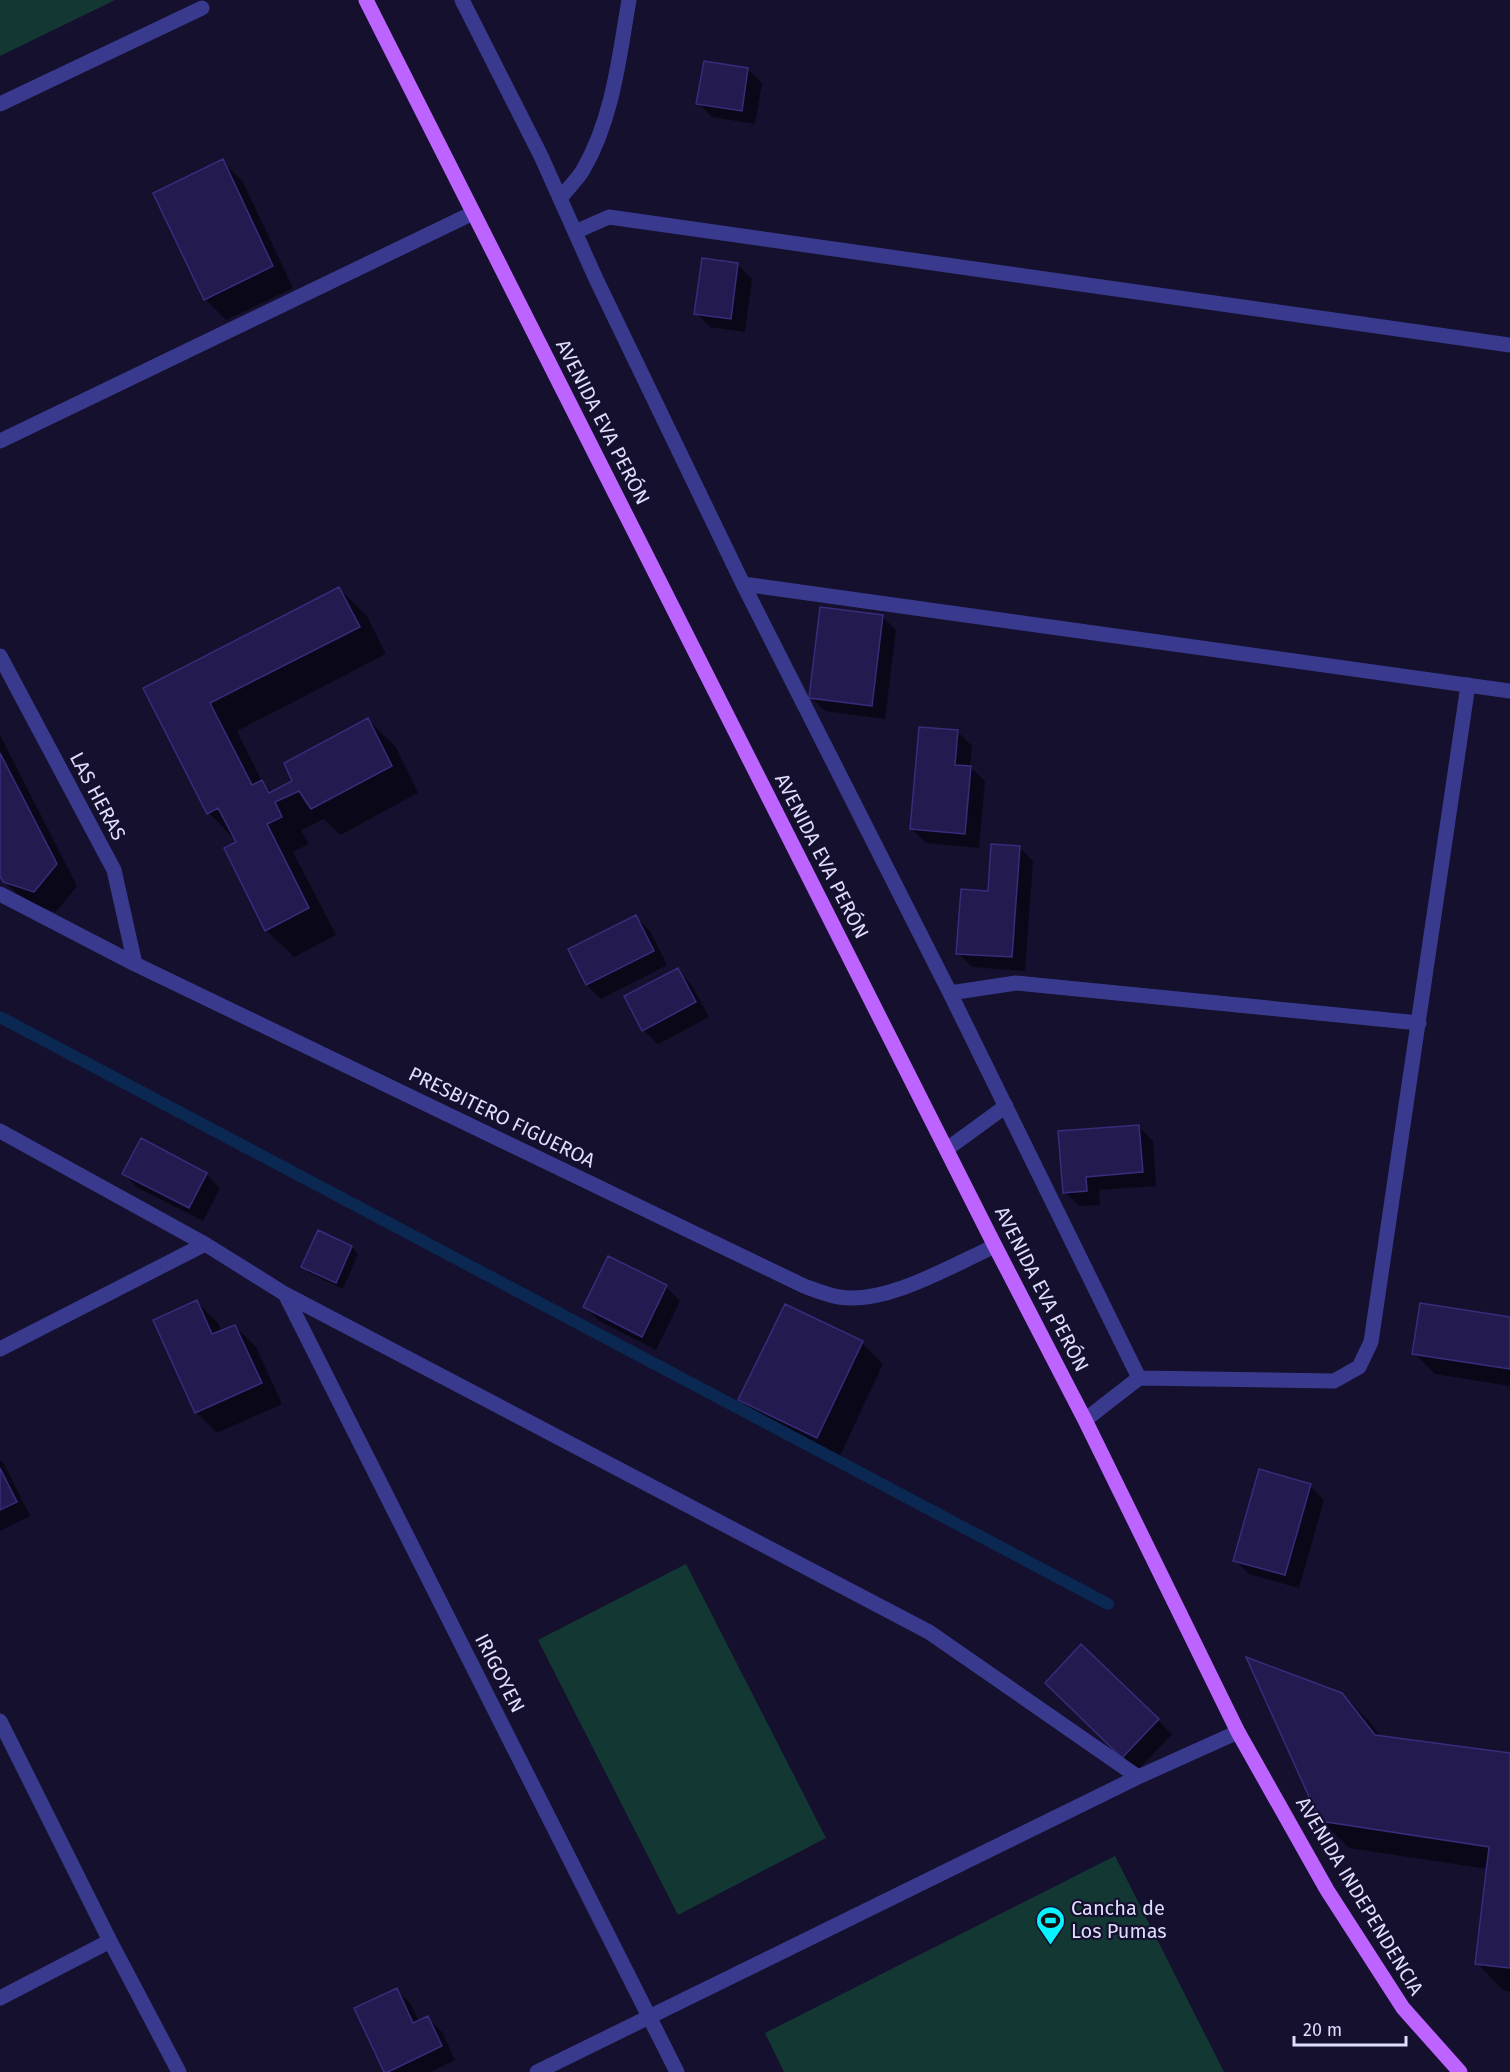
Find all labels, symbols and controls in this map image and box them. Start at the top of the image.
street label: AVENIDA EVA PERÓN [551,335,655,509]
street label: LAS HERAS [65,748,131,844]
street label: AVENIDA EVA PERÓN [770,769,874,943]
street label: PRESBITERO FIGUEROA [405,1061,600,1173]
street label: AVENIDA EVA PERÓN [990,1202,1094,1376]
street label: IRIGOYEN [470,1630,530,1716]
street label: AVENIDA INDEPENDENCIA [1291,1793,1429,2000]
place label: Cancha de Los Pumas [1071,1896,1167,1943]
sports icon: Cancha de Los Pumas [1034,1904,1066,1946]
scale bar [1294,2009,1406,2047]
text: 20 m [1303,2019,1342,2041]

